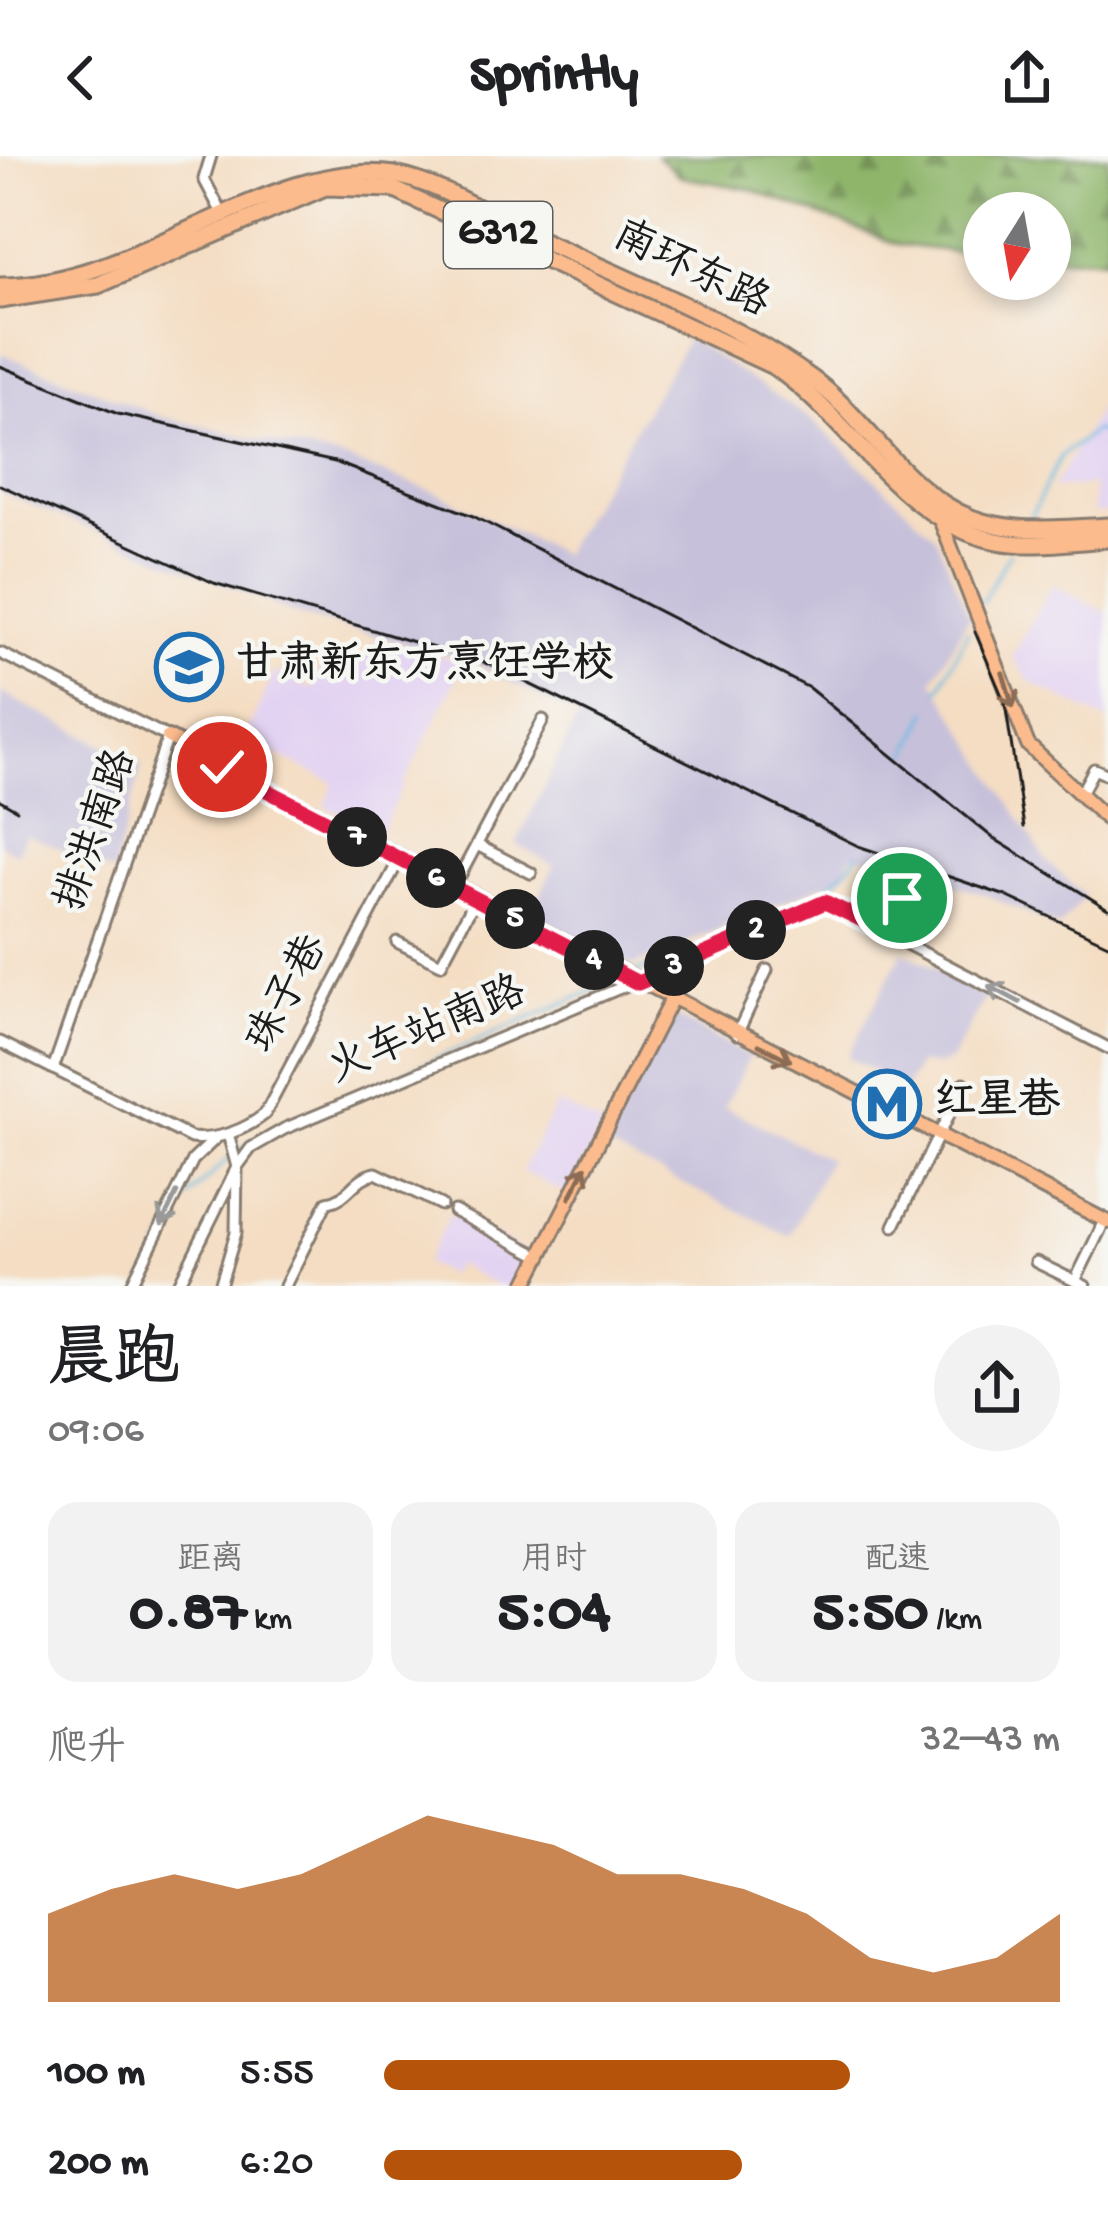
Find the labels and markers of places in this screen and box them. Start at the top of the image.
school or university icon: 甘肃新东方烹饪学校 [154,632,224,702]
place label: 甘肃新东方烹饪学校 [236,640,614,692]
pin [171,716,273,818]
pin: 7 [327,807,387,867]
pin [851,847,953,949]
pin: 6 [406,848,466,908]
pin: 5 [485,889,545,949]
pin: 2 [726,900,786,960]
pin: 4 [564,930,624,990]
pin: 3 [644,936,704,996]
metro station icon: 红星巷 [852,1069,922,1139]
place label: 红星巷 [934,1077,1061,1129]

